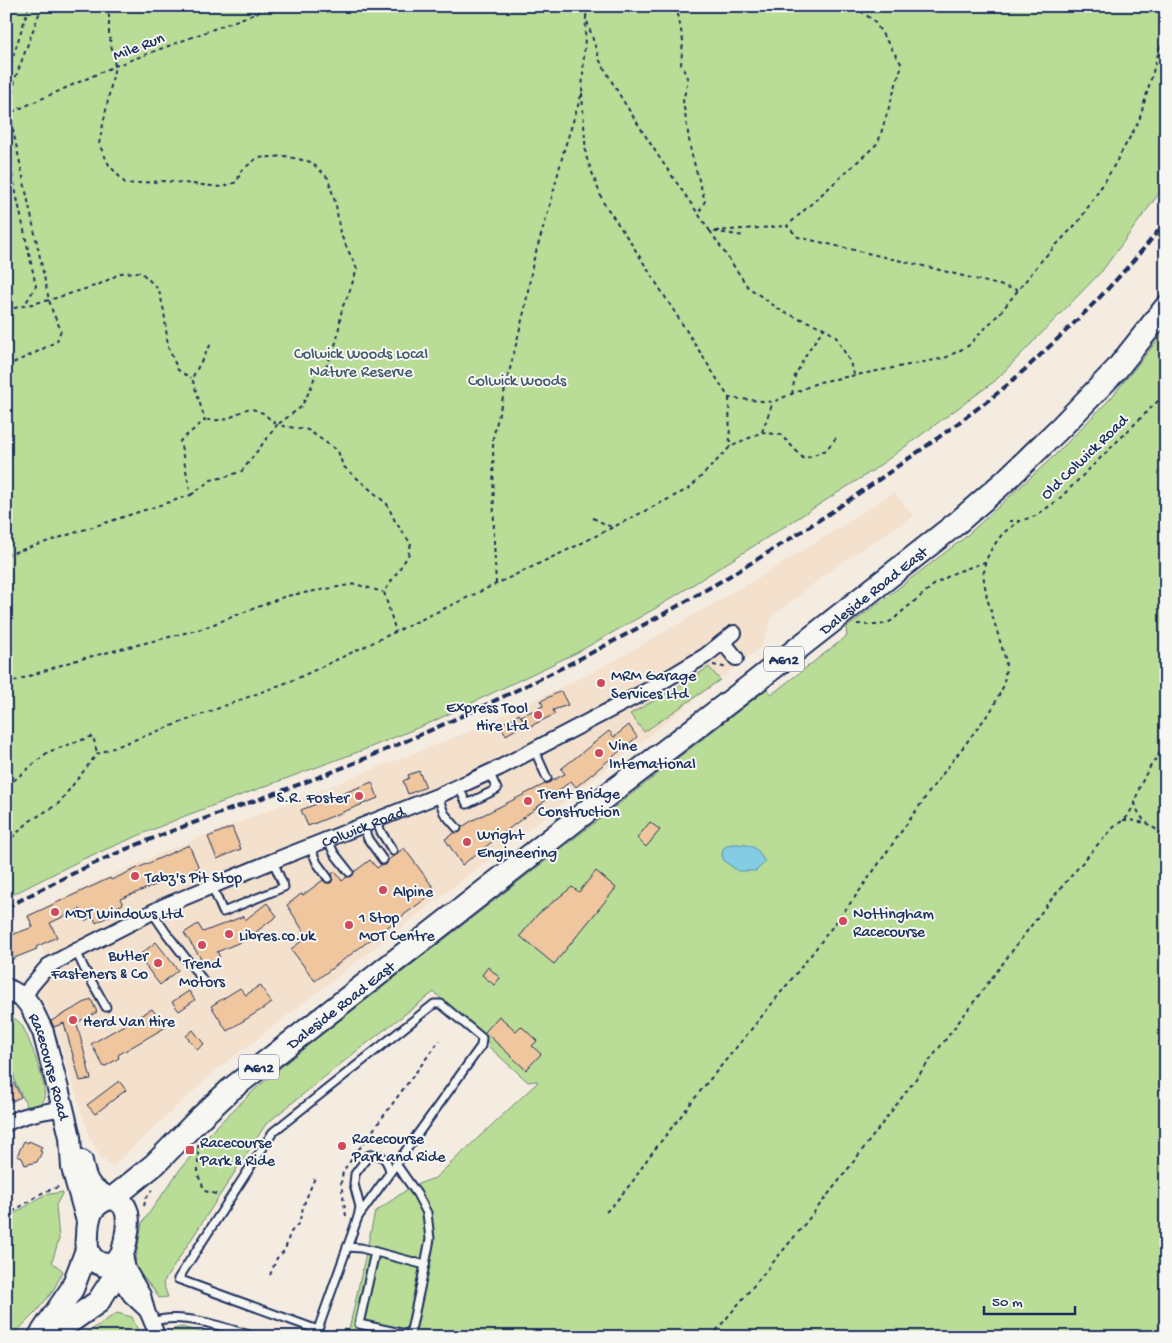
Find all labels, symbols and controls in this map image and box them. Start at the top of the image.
street label: Mile Run [111,30,168,67]
park label: Colwick Woods Local Nature Reserve [294,346,428,383]
park label: Colwick Woods [468,373,567,392]
street label: Old Colwick Road [1038,411,1134,505]
street label: Daleside Road East [816,543,934,641]
road number: A612 [764,646,804,672]
place label: MRM Garage Services Ltd [611,668,697,705]
marker: MRM Garage Services Ltd [595,677,607,689]
place label: Express Tool Hire Ltd [446,700,530,737]
marker: Express Tool Hire Ltd [532,709,544,721]
place label: Vine International [608,738,696,775]
marker: Vine International [593,747,605,759]
place label: Trent Bridge Construction [537,786,621,823]
place label: S.R. Foster [277,790,350,809]
marker: S.R. Foster [353,790,365,802]
marker: Trent Bridge Construction [522,795,534,807]
street label: Colwick Road [320,803,410,854]
place label: Wright Engineering [477,827,557,864]
marker: Wright Engineering [461,836,473,848]
marker: Tabz's Pit Stop [129,870,141,882]
place label: Tabz's Pit Stop [144,870,242,889]
marker: Alpine [377,884,389,896]
place label: Alpine [393,884,434,903]
marker: MDT Windows Ltd [49,906,61,918]
place label: MDT Windows Ltd [65,906,184,925]
place label: Nottingham Racecourse [853,906,934,943]
place label: 1 Stop MOT Centre [358,910,435,947]
marker: Nottingham Racecourse [837,915,849,927]
marker: 1 Stop MOT Centre [343,919,355,931]
marker: Libres.co.uk [223,928,235,940]
place label: Libres.co.uk [239,928,317,947]
marker: Trend Motors [196,939,208,951]
place label: Butler Fasteners & Co [50,948,149,985]
place label: Trend Motors [179,956,226,993]
marker: Butler Fasteners & Co [152,957,164,969]
street label: Daleside Road East [284,958,401,1056]
street label: Racecourse Road [22,1011,72,1124]
marker: Herd Van Hire [67,1014,79,1026]
place label: Herd Van Hire [83,1014,176,1033]
road number: A612 [239,1054,279,1080]
place label: Racecourse Park and Ride [351,1131,446,1168]
place label: Racecourse Park & Ride [199,1135,276,1172]
marker: Racecourse Park and Ride [336,1140,348,1152]
marker: Racecourse Park & Ride [184,1144,196,1156]
scale bar [984,1283,1076,1315]
text: 50 m [992,1294,1023,1312]

